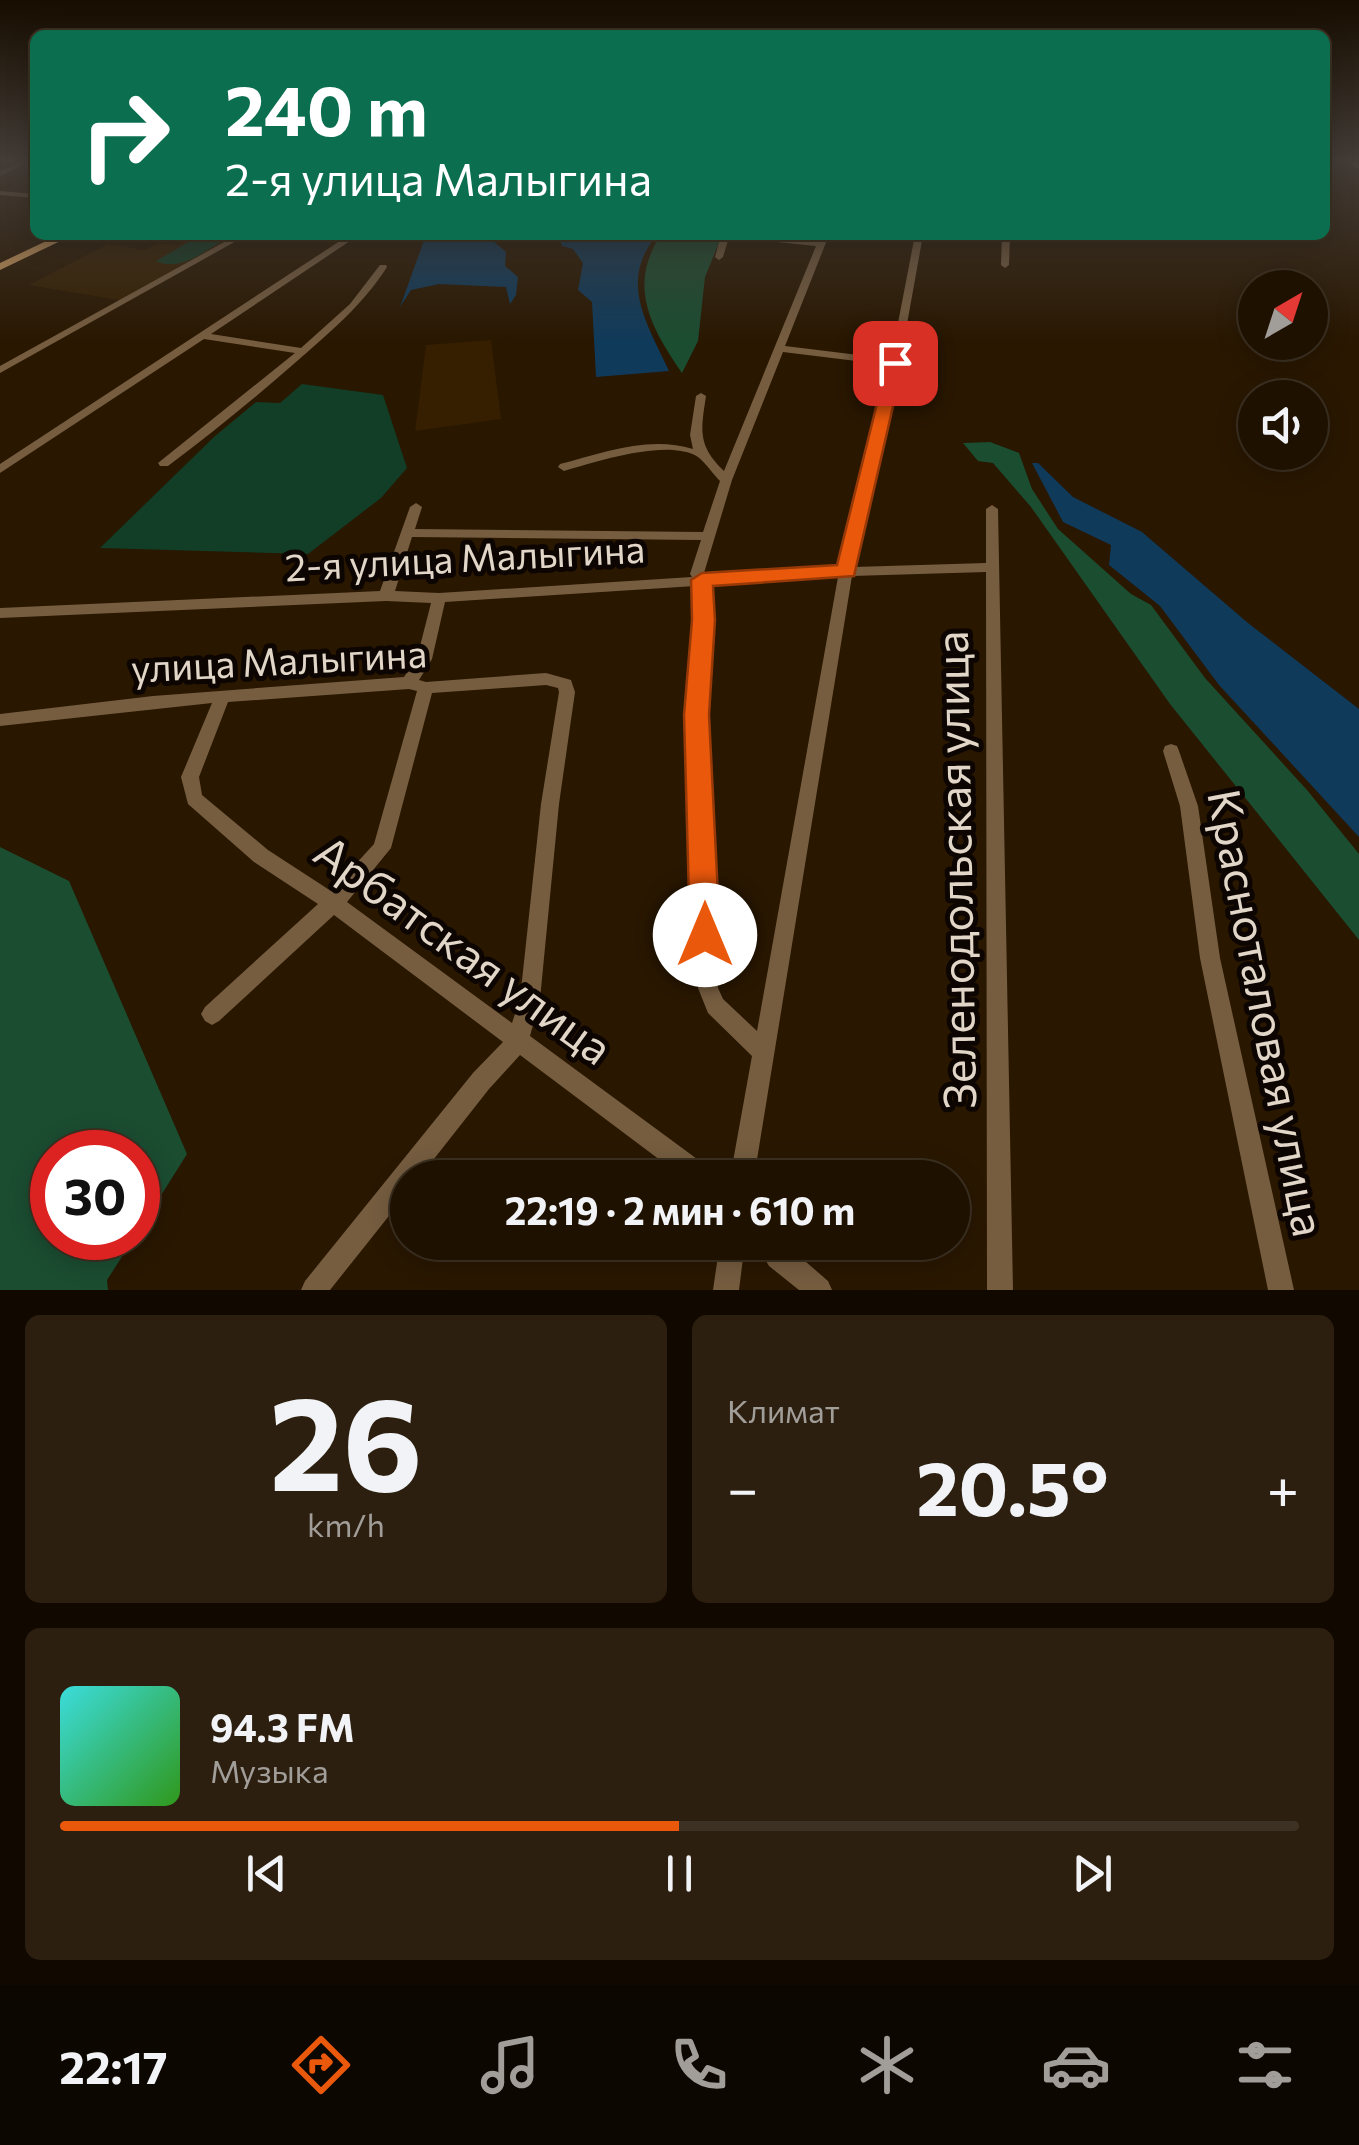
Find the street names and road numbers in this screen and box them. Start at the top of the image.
street label: 2-я улица Малыгина [284,524,646,589]
street label: улица Малыгина [130,628,428,691]
street label: Зеленодольская улица [922,630,985,1110]
street label: Красноталовая улица [1198,784,1339,1241]
street label: Арбатская улица [305,822,624,1074]

